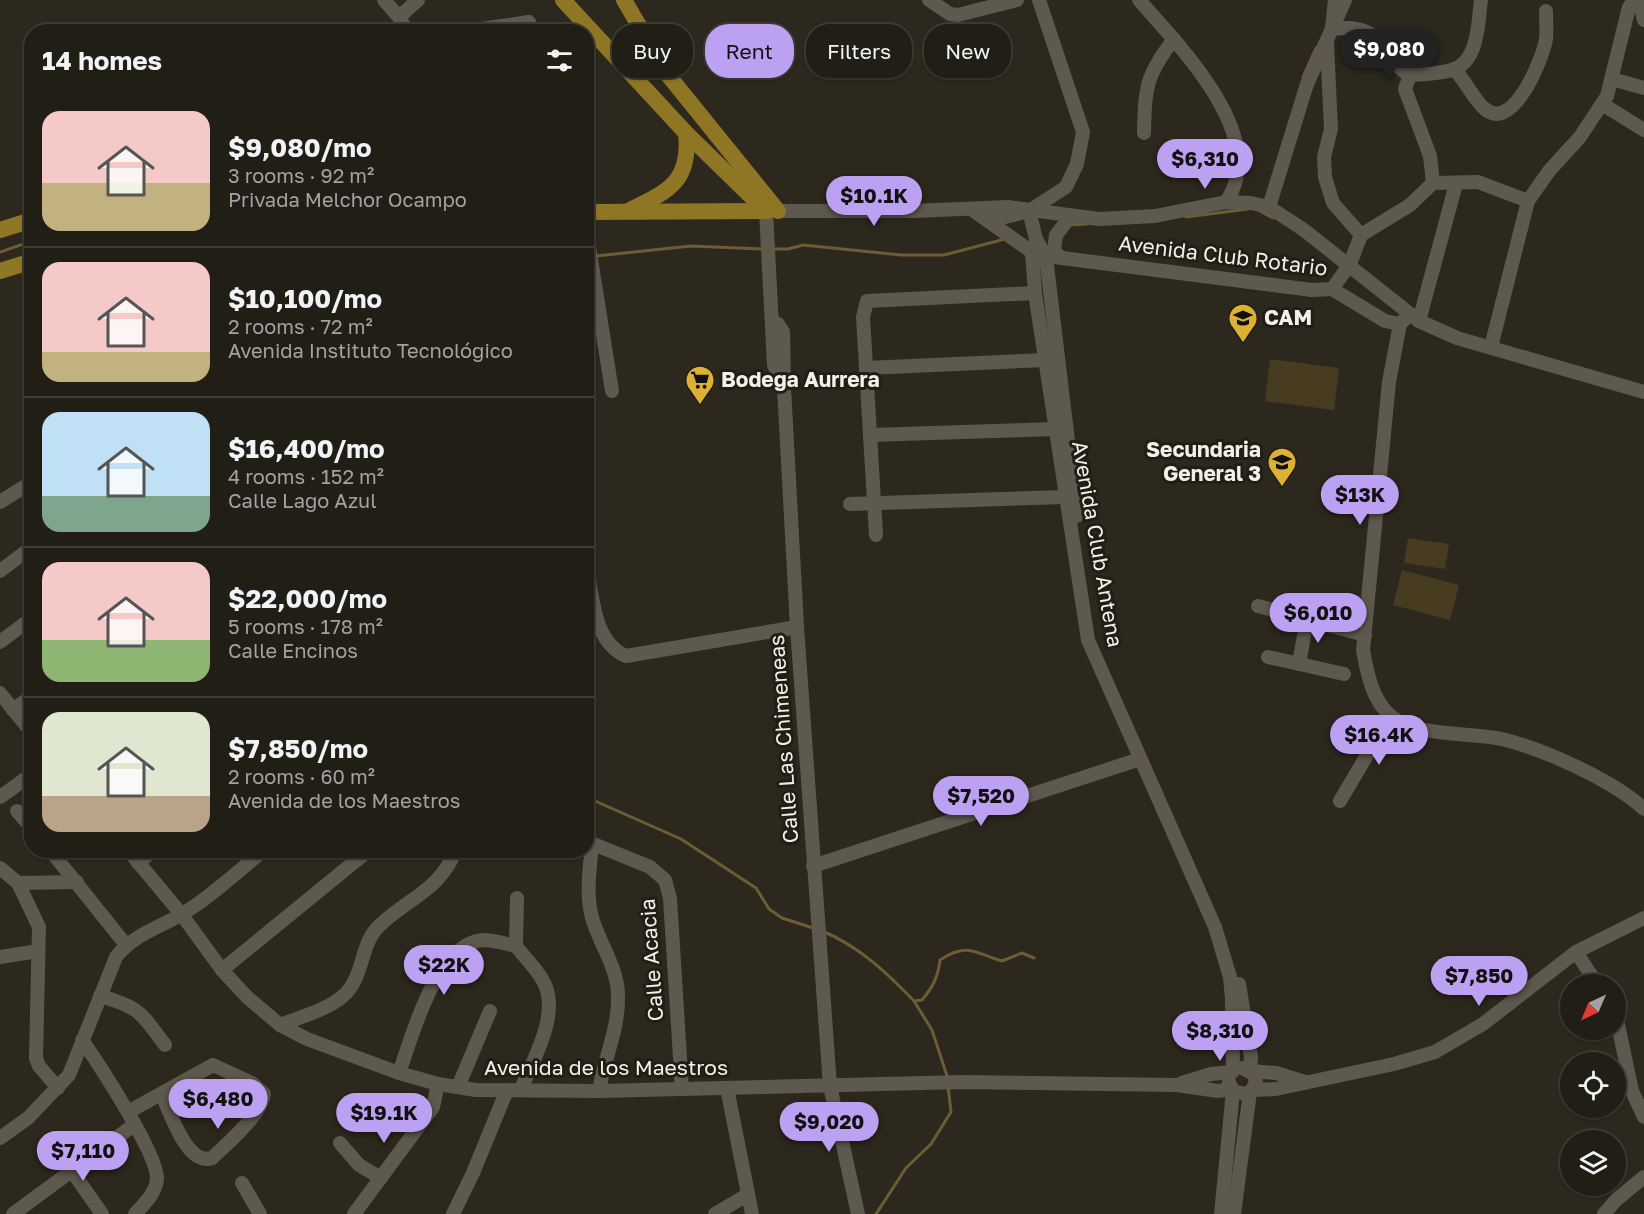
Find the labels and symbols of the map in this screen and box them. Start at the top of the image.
pin: $9,080 [1340,29,1438,80]
pin: $6,310 [1156,139,1254,190]
pin: $10.1K [825,176,923,227]
street label: Avenida Club Rotario [1117,229,1329,281]
school or university icon: CAM [1227,302,1259,344]
place label: CAM [1264,304,1312,330]
supermarket icon: Bodega Aurrera [684,364,716,406]
place label: Bodega Aurrera [721,366,880,392]
place label: Secundaria General 3 [1146,436,1261,486]
street label: Avenida Club Antena [1067,439,1129,649]
school or university icon: Secundaria General 3 [1266,446,1298,488]
pin: $13K [1324,475,1396,526]
pin: $6,010 [1269,593,1367,644]
street label: Calle Las Chimeneas [763,634,803,844]
pin: $16.4K [1330,715,1428,766]
pin: $7,520 [932,776,1030,827]
street label: Calle Acacia [634,898,668,1022]
pin: $22K [408,945,480,996]
pin: $7,850 [1430,956,1528,1007]
north arrow [1560,974,1626,1040]
pin: $8,310 [1171,1011,1269,1062]
street label: Avenida de los Maestros [484,1054,728,1080]
pin: $6,480 [169,1079,267,1130]
pin: $19.1K [335,1093,433,1144]
pin: $9,020 [780,1102,878,1153]
pin: $7,110 [34,1131,132,1182]

